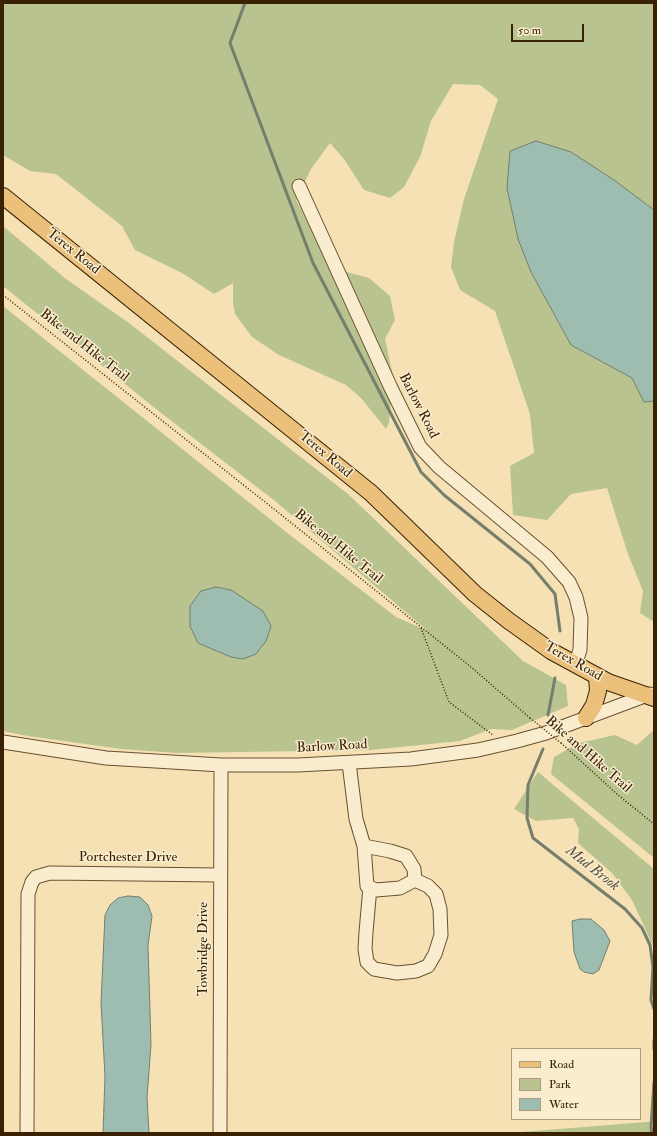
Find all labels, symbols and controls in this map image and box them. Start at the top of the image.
scale bar [513,16,586,42]
text: 50 m [518,23,541,38]
street label: Terex Road [43,225,103,279]
street label: Bike and Hike Trail [36,306,132,386]
street label: Barlow Road [394,371,442,441]
street label: Terex Road [295,428,355,482]
street label: Bike and Hike Trail [291,506,385,588]
street label: Terex Road [541,639,605,685]
street label: Bike and Hike Trail [542,713,634,797]
street label: Barlow Road [296,737,368,757]
water label: Mud Brook [562,842,622,896]
street label: Portchester Drive [79,850,177,866]
street label: Towbridge Drive [196,902,212,996]
legend [511,1048,641,1120]
text: Road [549,1057,574,1072]
text: Park [549,1077,571,1092]
text: Water [549,1097,578,1112]

